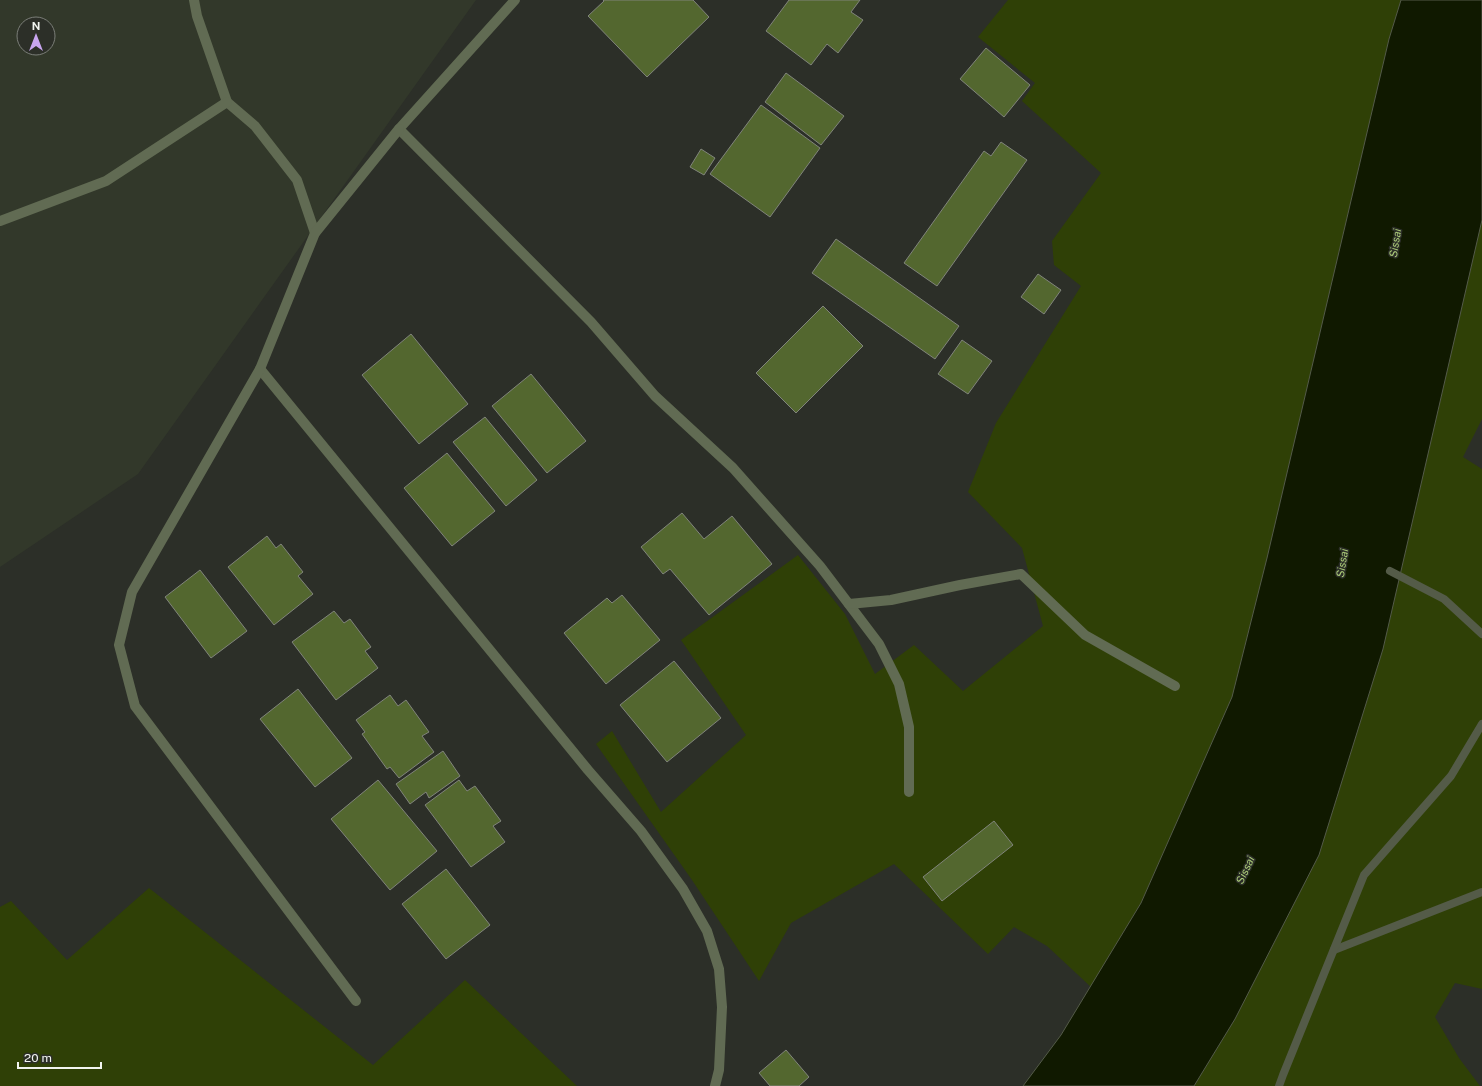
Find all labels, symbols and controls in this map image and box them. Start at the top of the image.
north arrow [16,16,56,56]
text: N [32,20,40,32]
water label: Sissai [1387,227,1403,258]
water label: Sissai [1334,547,1350,578]
water label: Sissai [1233,854,1257,886]
scale bar [18,1044,101,1070]
text: 20 m [24,1051,52,1065]

